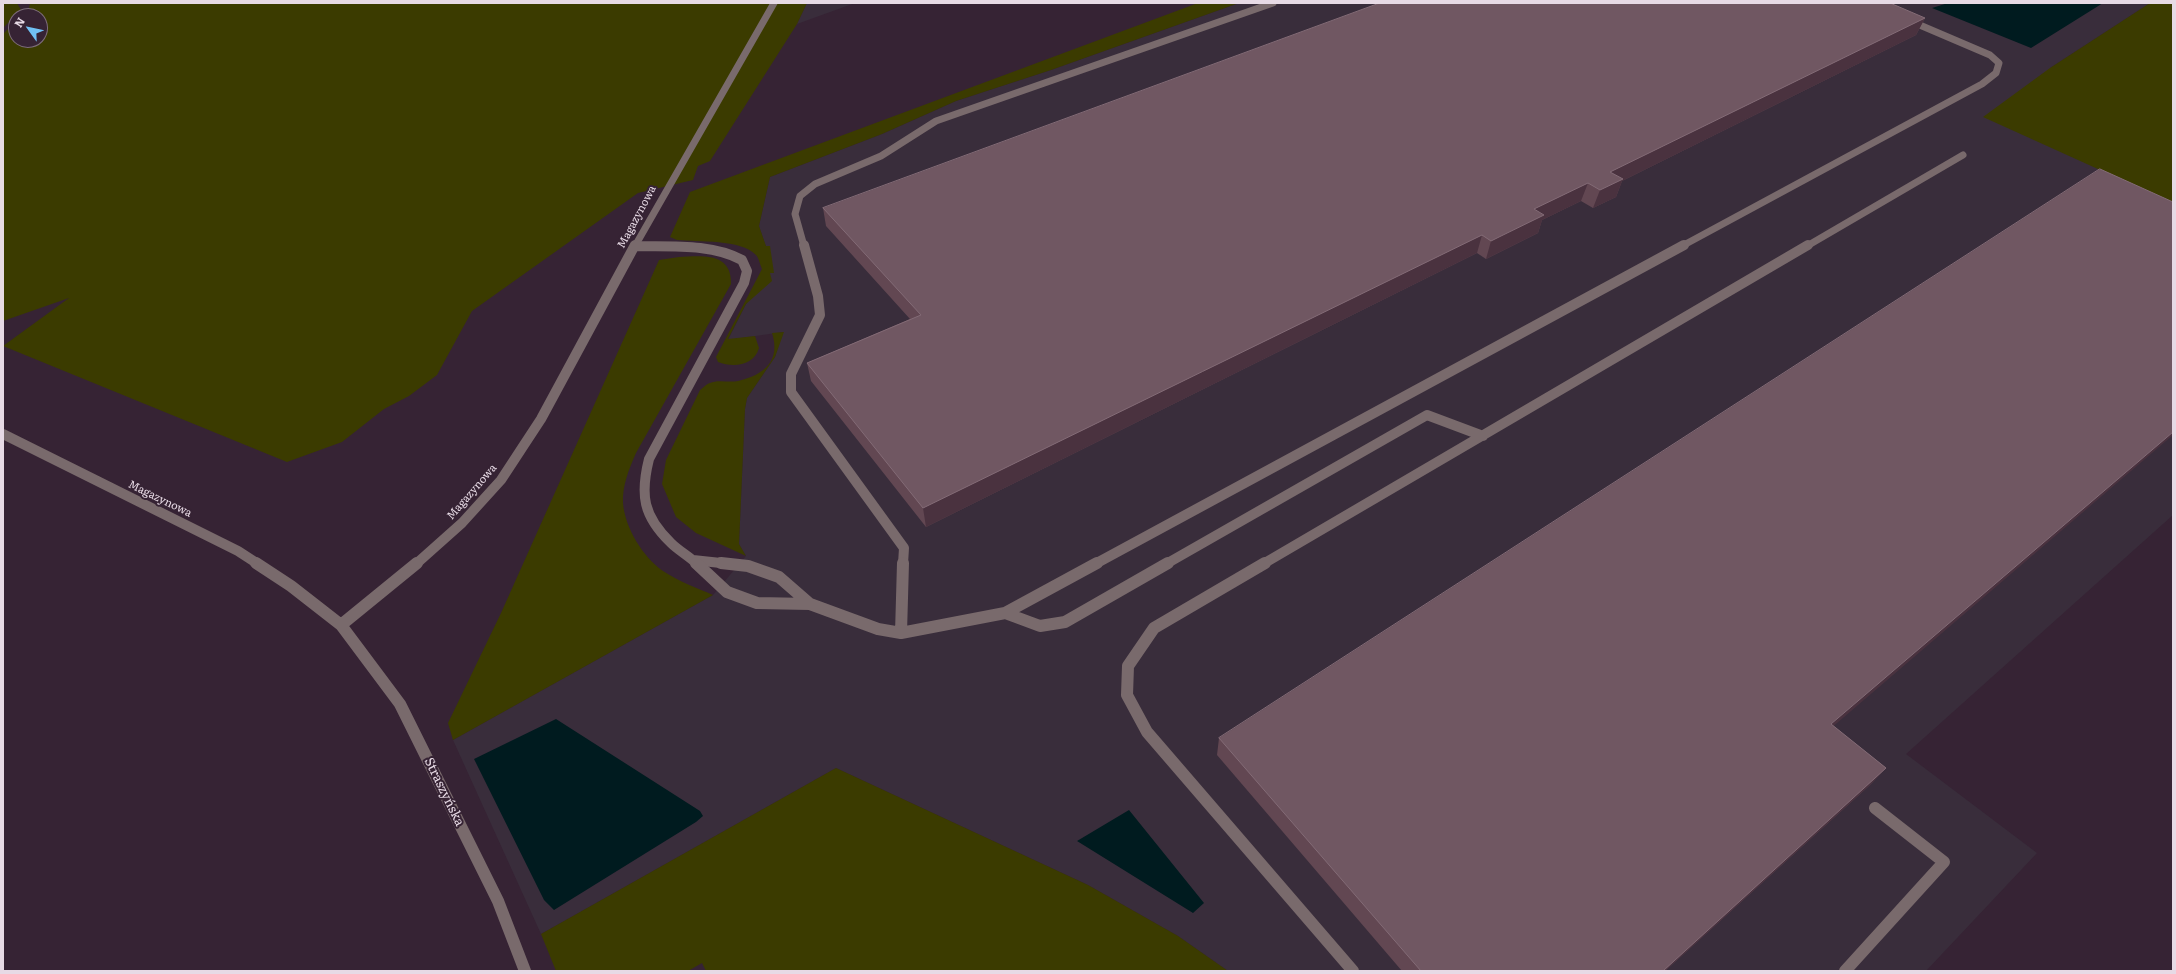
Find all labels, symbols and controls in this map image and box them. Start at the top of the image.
north arrow [8,8,48,48]
text: N [10,14,28,30]
street label: Magazynowa [615,183,659,251]
street label: Magazynowa [444,462,500,522]
street label: Magazynowa [126,478,194,520]
street label: Straszyńska [421,755,467,829]

